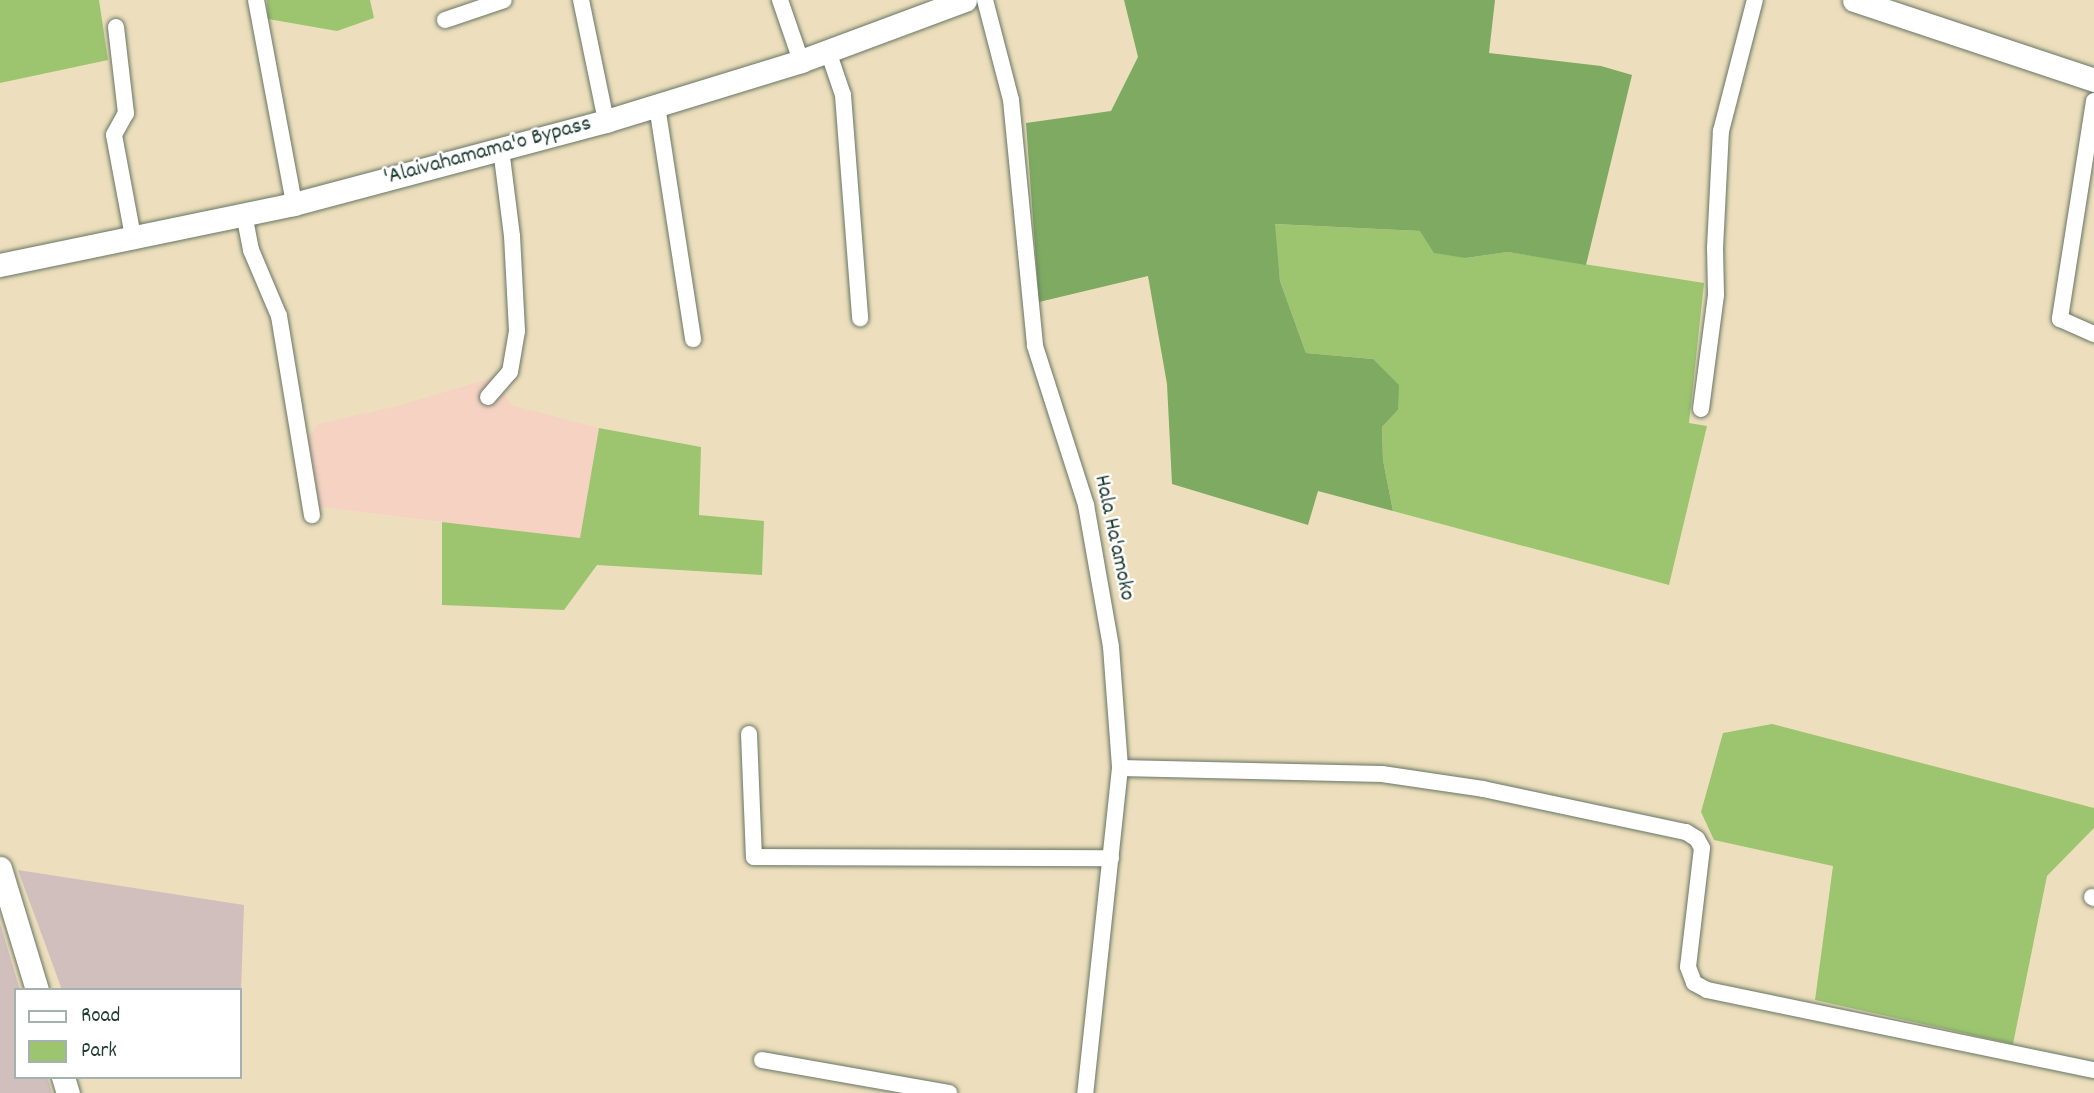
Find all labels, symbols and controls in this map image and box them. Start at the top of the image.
street label: 'Alaivahamama'o Bypass [381,111,595,193]
street label: Hala Ha'amoko [1086,473,1140,603]
legend [14,988,242,1079]
text: Road [81,1002,120,1032]
text: Park [81,1037,117,1067]

